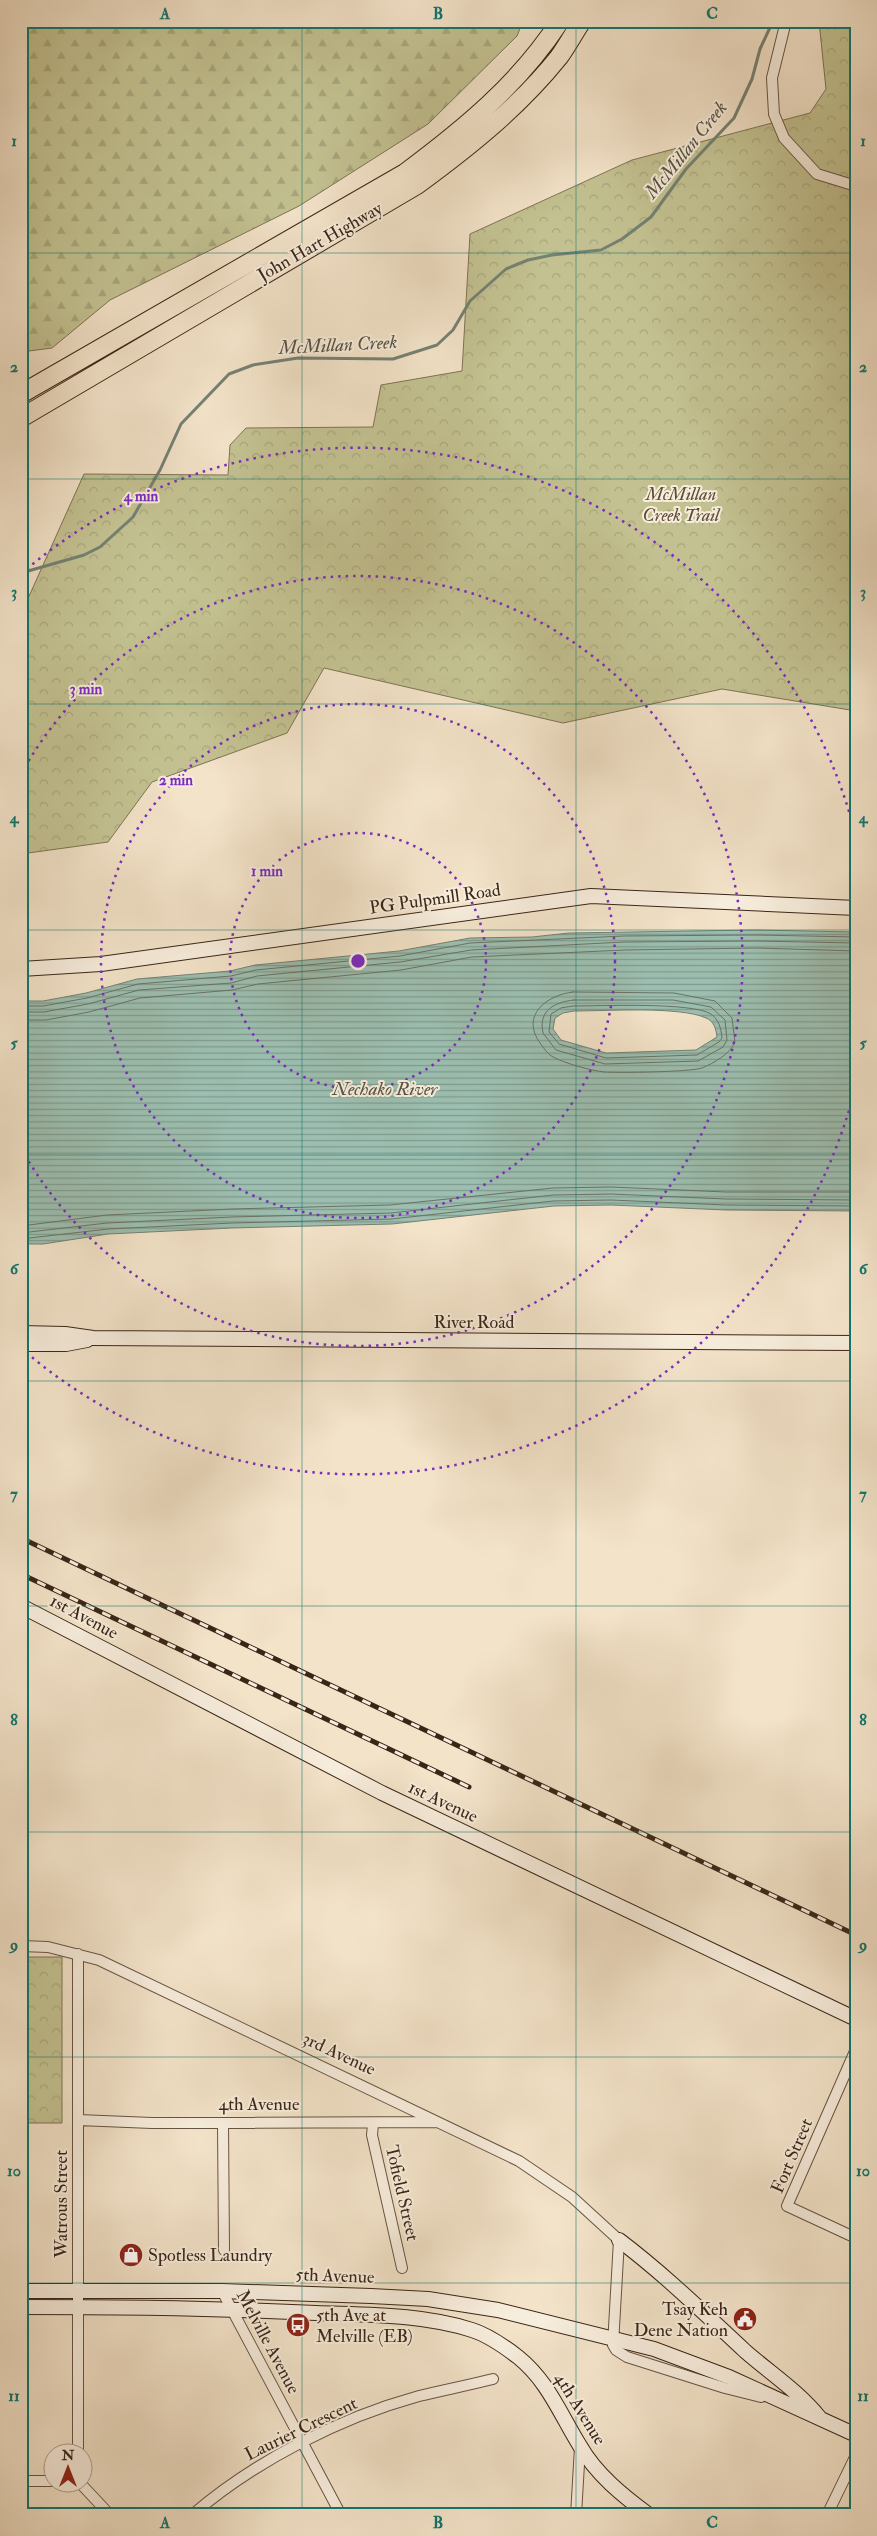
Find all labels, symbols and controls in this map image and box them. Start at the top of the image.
text: A [159,4,171,24]
text: B [433,4,443,24]
text: C [706,4,718,24]
water label: McMillan Creek [639,96,733,204]
text: 1 [11,131,17,151]
text: 1 [860,131,866,151]
street label: John Hart Highway [253,196,387,288]
water label: McMillan Creek [277,330,398,360]
text: 2 [10,357,18,377]
text: 2 [859,357,867,377]
park label: McMillan Creek Trail [643,483,721,527]
text: 4 min [123,487,159,506]
text: 3 [11,582,17,602]
text: 3 [860,582,866,602]
text: 3 min [70,680,102,699]
text: 2 min [159,771,193,790]
text: 4 [9,808,20,828]
text: 4 [858,808,869,828]
text: 1 min [251,862,283,881]
street label: PG Pulpmill Road [368,878,502,920]
centre of rings [349,952,367,970]
text: 5 [10,1033,18,1053]
text: 5 [859,1033,867,1053]
water label: Nechako River [332,1077,438,1101]
text: 6 [10,1259,20,1279]
text: 6 [859,1259,869,1279]
street label: River Road [434,1311,515,1334]
text: 7 [10,1484,18,1504]
text: 7 [859,1484,867,1504]
street label: 1st Avenue [46,1589,123,1645]
text: 8 [10,1710,18,1730]
text: 8 [859,1710,867,1730]
street label: 1st Avenue [404,1776,482,1828]
text: 9 [8,1935,18,1955]
text: 9 [857,1935,867,1955]
street label: 3rd Avenue [299,2027,380,2081]
street label: 4th Avenue [219,2093,300,2116]
street label: Fort Street [766,2115,818,2197]
street label: Tofield Street [380,2143,424,2243]
street label: Watrous Street [50,2150,73,2259]
text: 10 [7,2161,21,2181]
text: 10 [856,2161,870,2181]
shop icon: Spotless Laundry [118,2242,144,2268]
place label: Spotless Laundry [148,2244,273,2267]
street label: 5th Avenue [295,2263,375,2289]
street label: Melville Avenue [231,2286,305,2398]
place label: Tsay Keh Dene Nation [634,2298,729,2342]
place label: 5th Ave at Melville (EB) [316,2304,413,2348]
public building icon: Tsay Keh Dene Nation [732,2306,758,2332]
bus stop icon: 5th Ave at Melville (EB) [285,2312,311,2338]
street label: 4th Avenue [549,2369,611,2450]
text: 11 [8,2386,20,2406]
text: 11 [857,2386,869,2406]
street label: Laurier Crescent [241,2392,361,2466]
north arrow [42,2444,92,2494]
text: N [61,2447,75,2464]
text: A [159,2513,171,2533]
text: B [433,2513,443,2533]
text: C [706,2513,718,2533]

